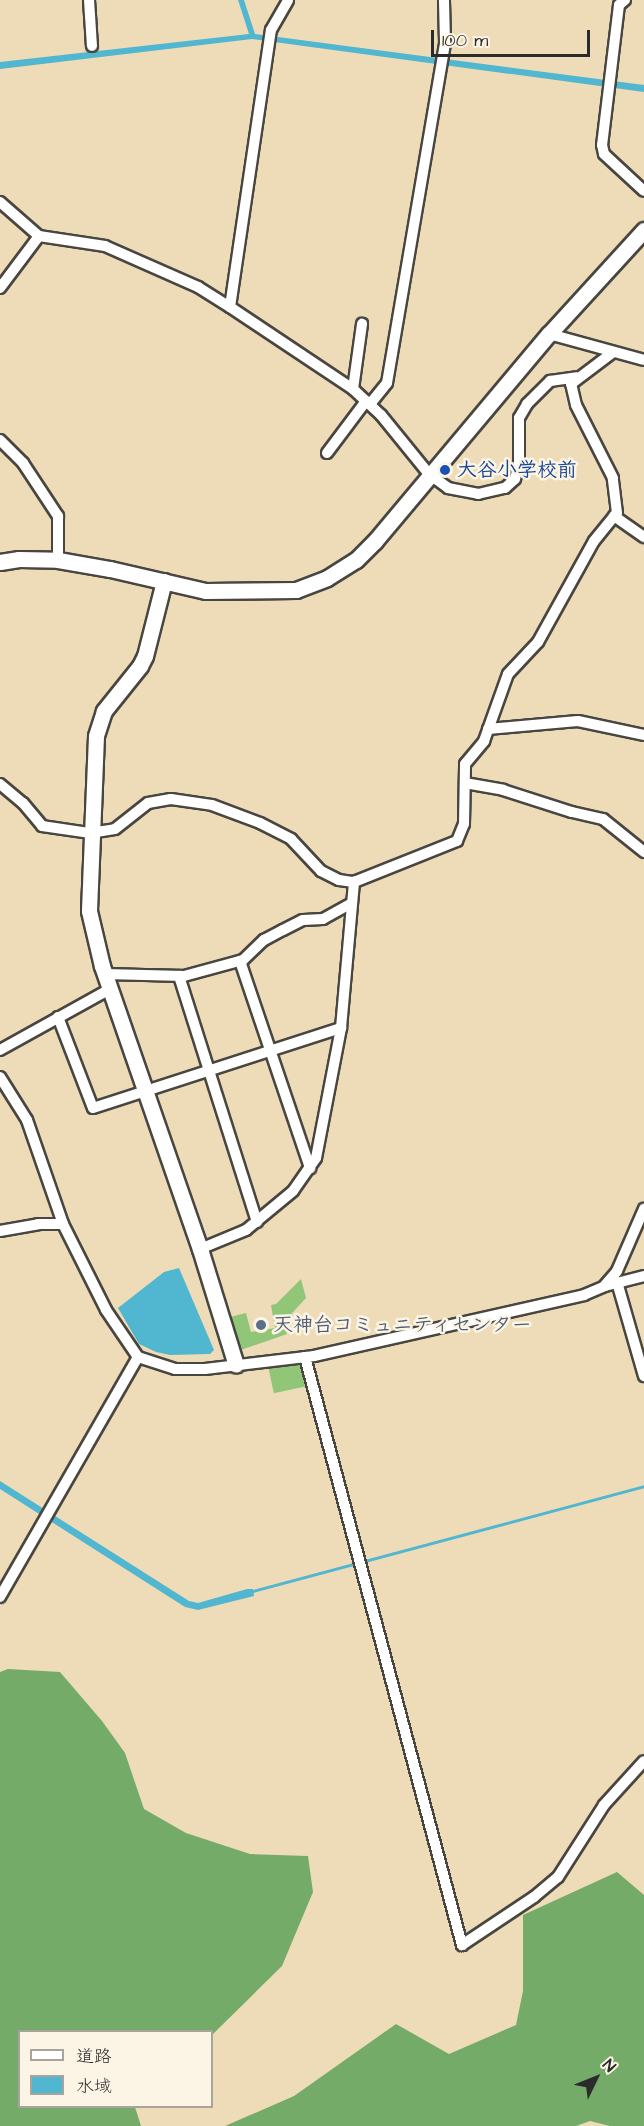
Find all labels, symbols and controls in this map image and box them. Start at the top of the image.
scale bar [434,18,593,56]
text: 100 m [442,28,488,53]
place label: 大谷小学校前 [457,458,577,482]
marker: 大谷小学校前 [438,463,452,477]
place label: 天神台コミュニティセンター [273,1313,533,1337]
marker: 天神台コミュニティセンター [254,1318,268,1332]
legend [18,2030,213,2108]
text: 道路 [76,2044,112,2069]
north arrow [566,2048,626,2108]
text: N [598,2055,621,2077]
text: 水域 [76,2074,112,2099]

